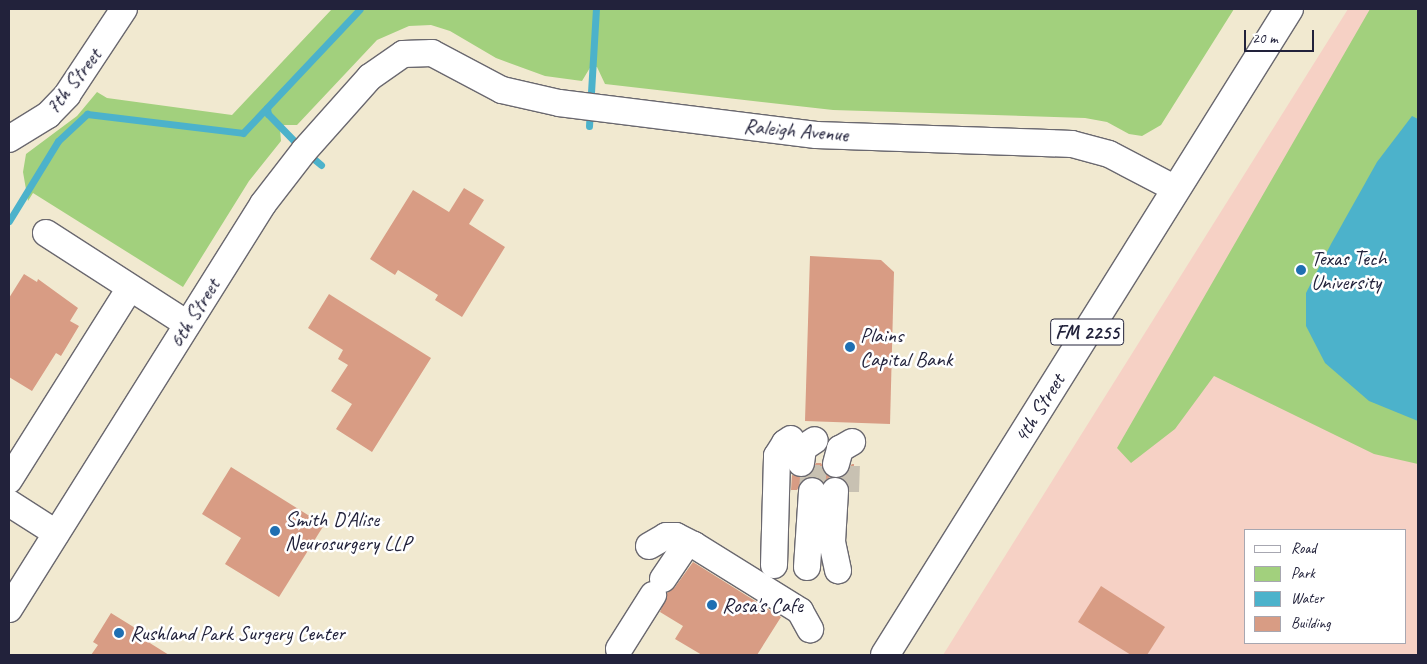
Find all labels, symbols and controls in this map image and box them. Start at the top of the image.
scale bar [1247,20,1317,52]
text: 20 m [1252,29,1278,48]
street label: 7th Street [39,43,107,119]
street label: Raleigh Avenue [743,113,849,147]
place label: Texas Tech University [1311,245,1385,295]
marker: Texas Tech University [1295,264,1307,276]
street label: 6th Street [163,274,225,352]
road number: FM 2255 [1050,314,1124,350]
place label: Plains Capital Bank [860,322,952,372]
marker: Plains Capital Bank [844,341,856,353]
street label: 4th Street [1008,369,1070,447]
place label: Smith D'Alise Neurosurgery LLP [285,506,411,556]
marker: Smith D'Alise Neurosurgery LLP [269,525,281,537]
legend [1244,529,1407,644]
text: Road [1291,539,1316,558]
text: Park [1291,564,1315,583]
text: Water [1291,589,1324,608]
place label: Rosa's Cafe [722,592,803,618]
marker: Rosa's Cafe [706,599,718,611]
text: Building [1291,614,1330,633]
place label: Rushland Park Surgery Center [130,620,345,646]
marker: Rushland Park Surgery Center [112,626,126,640]

